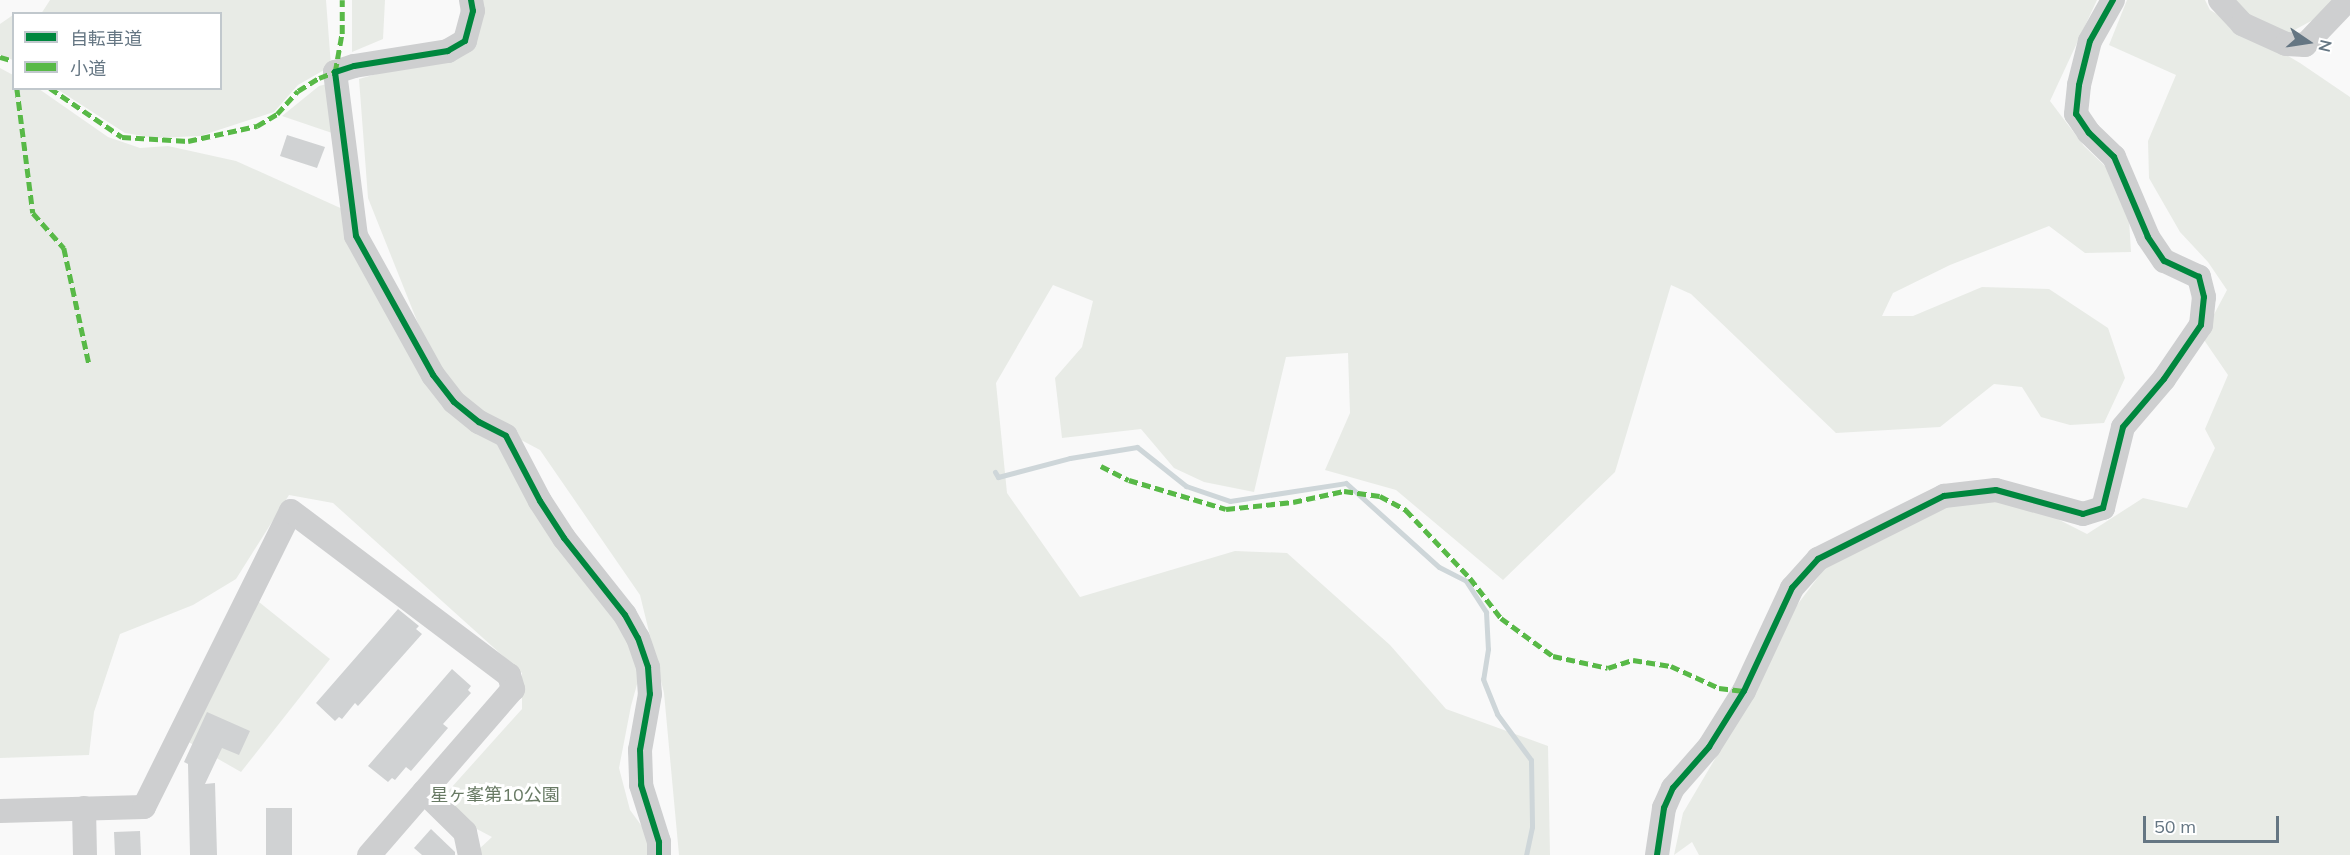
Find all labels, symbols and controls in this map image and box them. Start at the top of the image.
legend [12,12,222,90]
north arrow [2278,12,2338,72]
text: 自転車道 [70,27,142,50]
text: N [2314,38,2337,54]
text: 小道 [70,57,106,80]
park label: 星ヶ峯第10公園 [430,784,560,806]
scale bar [2146,804,2282,842]
text: 50 m [2154,815,2196,838]

